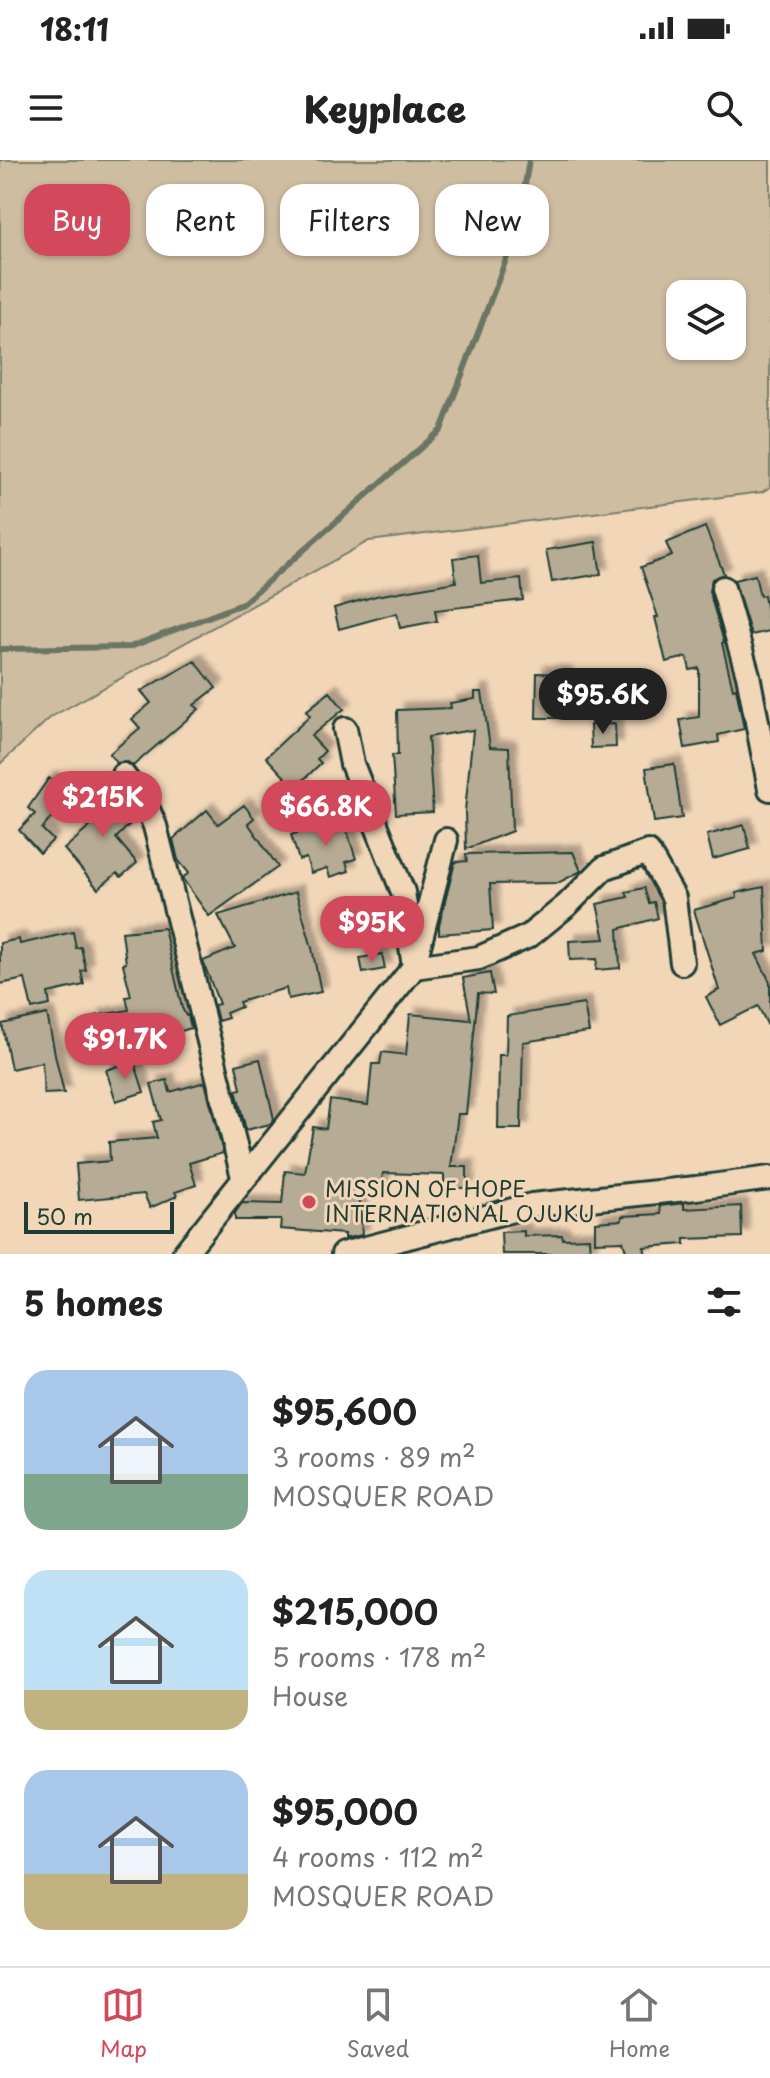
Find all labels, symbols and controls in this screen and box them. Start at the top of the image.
text: 18:11 [40,6,109,51]
text: Keyplace [304,81,466,135]
icon: menu [24,86,68,130]
icon: search [702,86,746,130]
chip: Buy [24,184,130,256]
chip: Rent [146,184,264,256]
chip: Filters [280,184,419,256]
chip: New [435,184,549,256]
map controls [666,280,746,360]
button: layers [666,280,746,360]
pin: $95.6K [538,668,668,736]
text: $95.6K [557,674,649,713]
pin: $215K [47,771,159,839]
text: $215K [62,777,144,816]
pin: $66.8K [261,780,391,848]
text: $66.8K [279,786,373,825]
pin: $95K [325,896,419,964]
text: $95K [338,902,406,941]
pin: $91.7K [60,1013,190,1081]
text: $91.7K [83,1019,167,1058]
place label: MISSION OF HOPE INTERNATIONAL OJUKU [325,1171,595,1229]
marker: MISSION OF HOPE INTERNATIONAL OJUKU [300,1193,318,1211]
scale bar [24,1198,174,1234]
text: 50 m [36,1199,93,1232]
text: 5 homes [24,1276,163,1328]
icon: filters [702,1280,746,1324]
text: $95,600 [272,1385,417,1437]
icon: home [88,1402,184,1498]
text: 3 rooms · 89 m² [272,1437,476,1476]
text: MOSQUER ROAD [272,1476,494,1515]
text: $215,000 [272,1585,438,1637]
icon: home [88,1602,184,1698]
text: 5 rooms · 178 m² [272,1637,486,1676]
text: House [272,1676,348,1715]
text: $95,000 [272,1785,418,1837]
icon: home [88,1802,184,1898]
text: 4 rooms · 112 m² [272,1837,484,1876]
text: MOSQUER ROAD [272,1876,494,1915]
tab: Map [100,1983,147,2064]
tab: Saved [347,1983,409,2064]
tab: Home [609,1983,670,2064]

